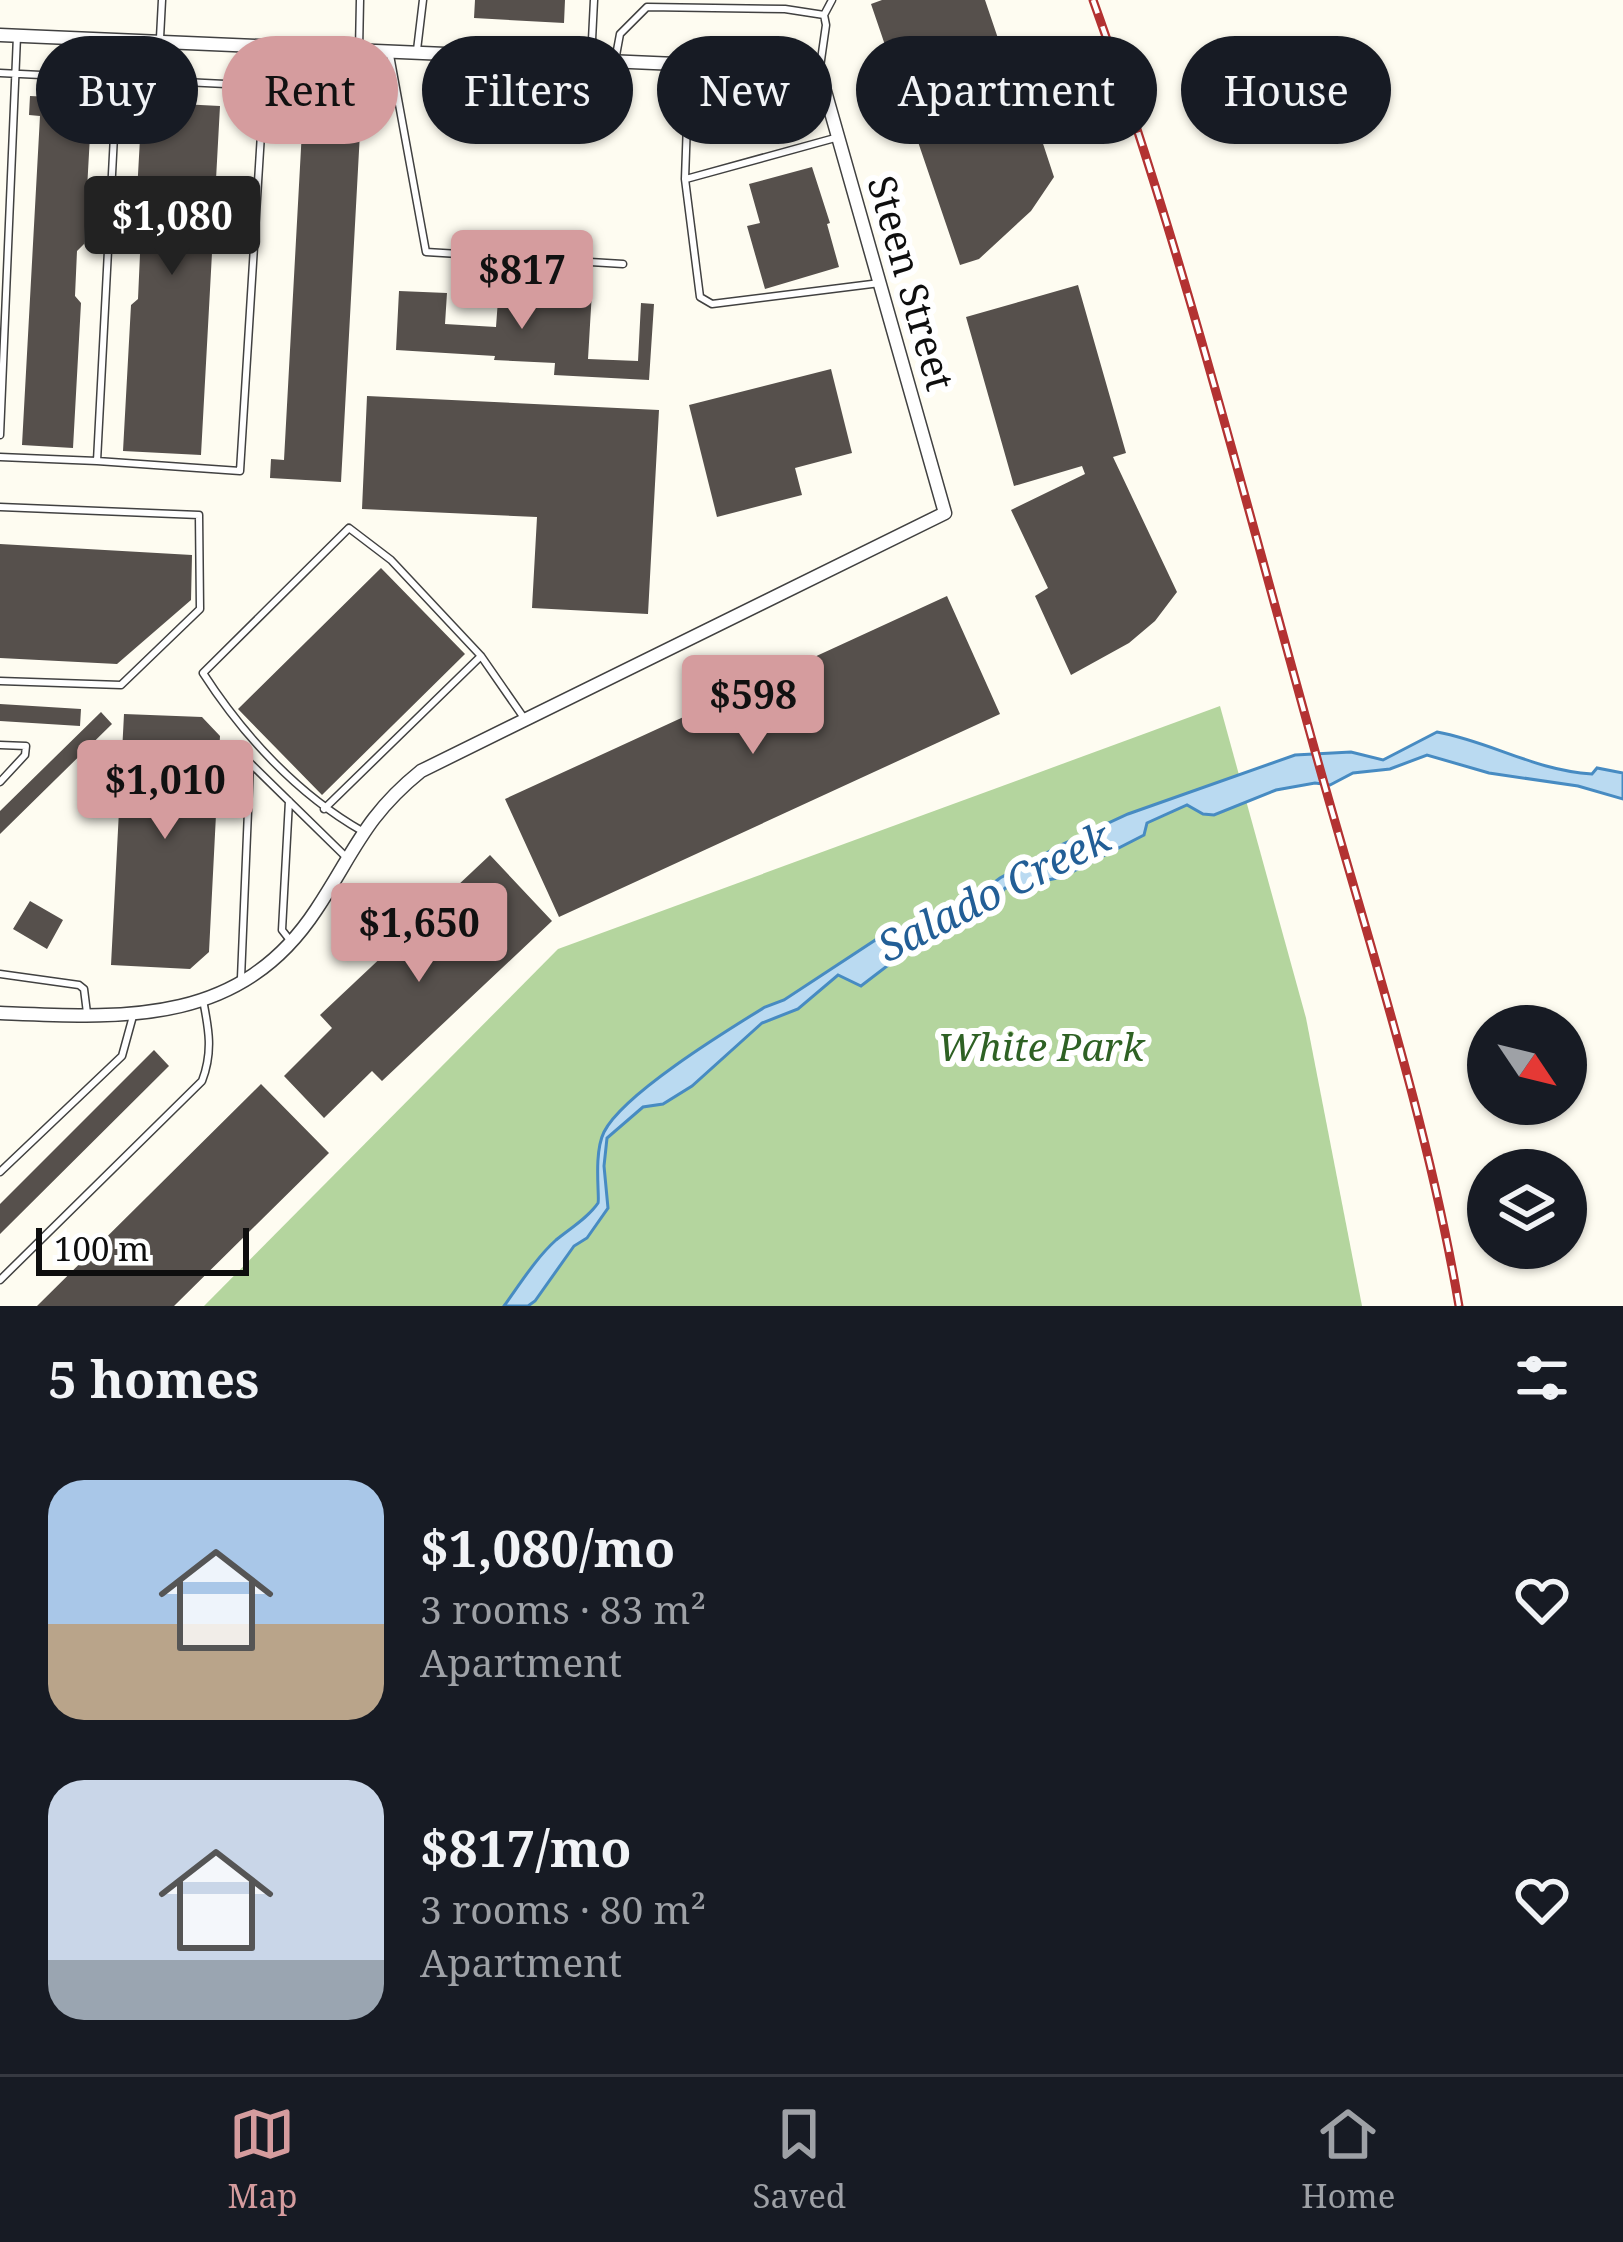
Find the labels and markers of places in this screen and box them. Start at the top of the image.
pin: $1,080 [74,176,270,278]
pin: $817 [451,230,593,332]
pin: $598 [682,655,824,757]
pin: $1,010 [67,740,263,842]
pin: $1,650 [321,883,517,985]

